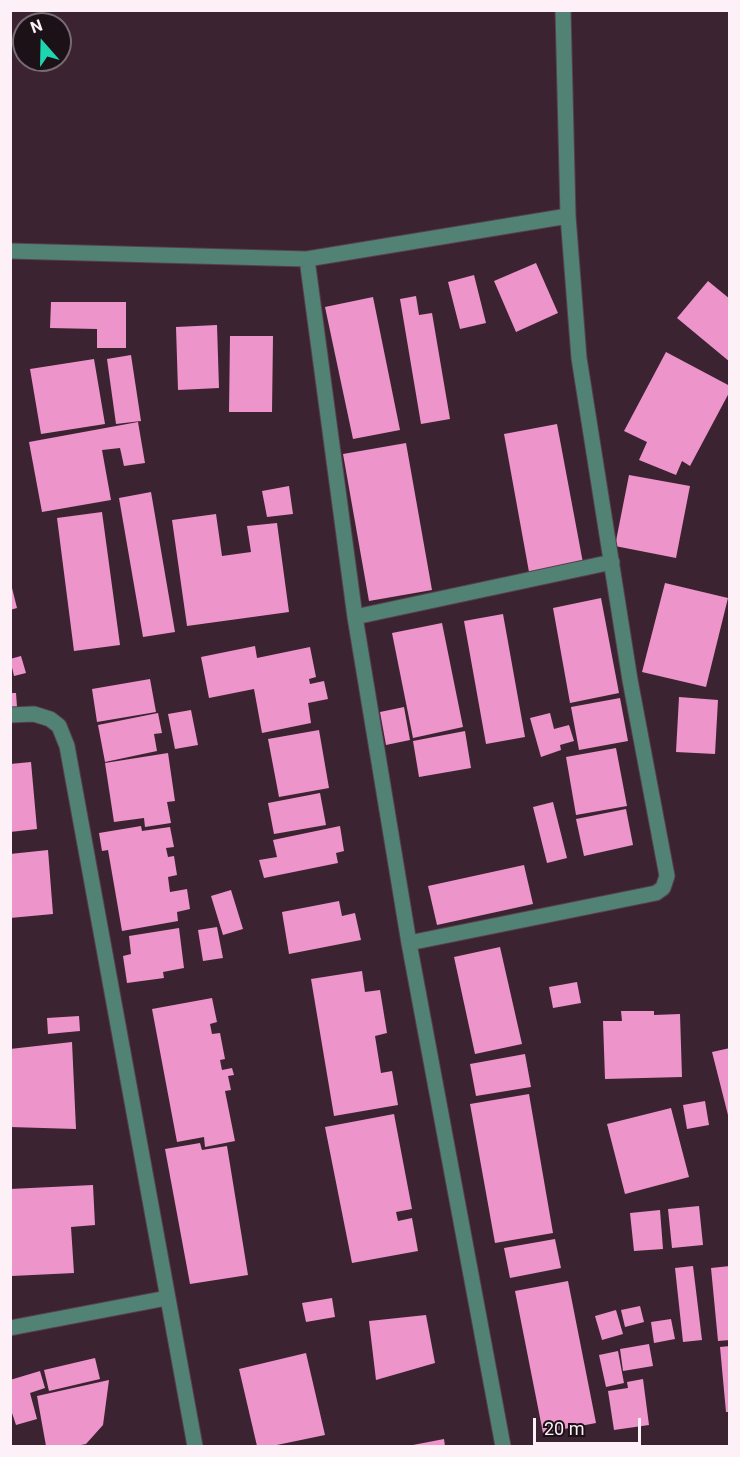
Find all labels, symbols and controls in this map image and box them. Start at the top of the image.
north arrow [12,12,72,72]
text: N [28,16,45,37]
scale bar [536,1406,644,1444]
text: 20 m [544,1418,584,1439]

